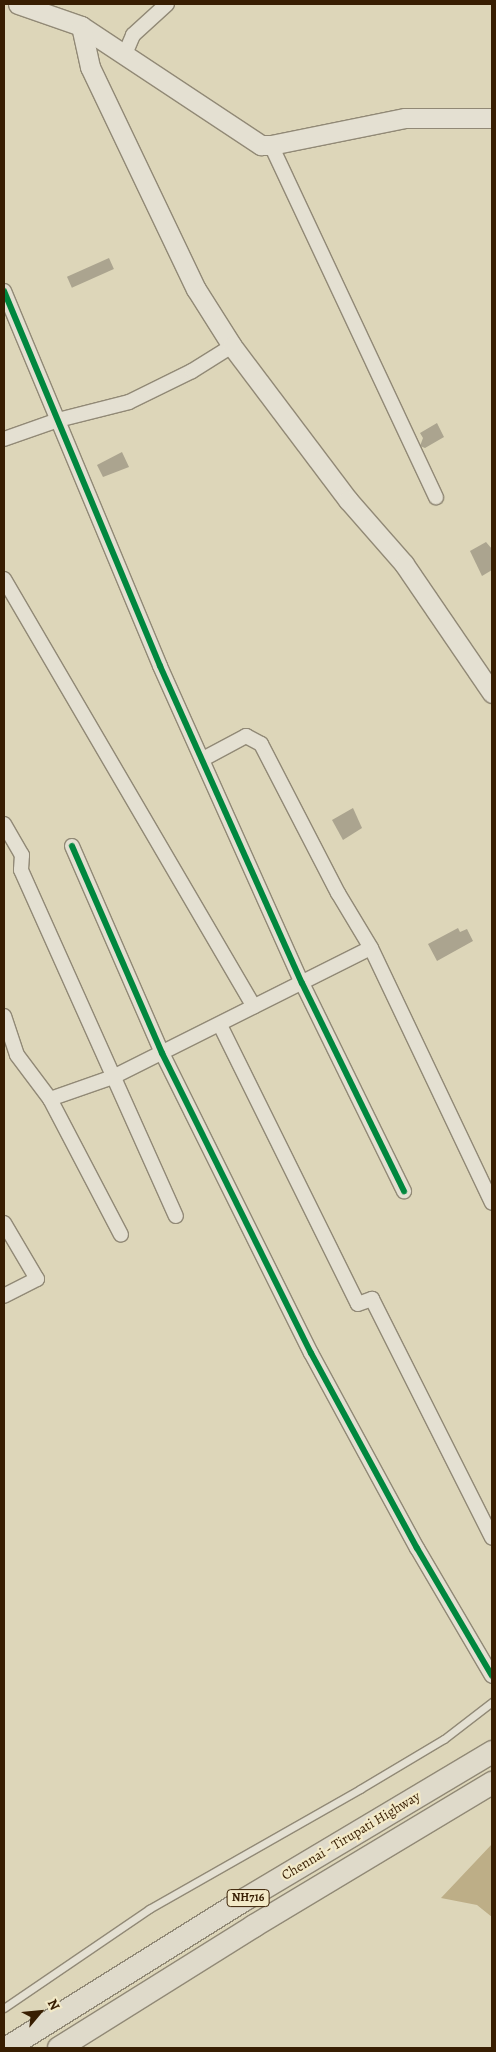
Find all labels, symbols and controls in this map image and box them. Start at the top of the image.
street label: Chennai - Tirupati Highway [278,1788,424,1884]
road number: NH716 [226,1889,270,1908]
north arrow [15,1987,65,2037]
text: N [43,1996,64,2014]

